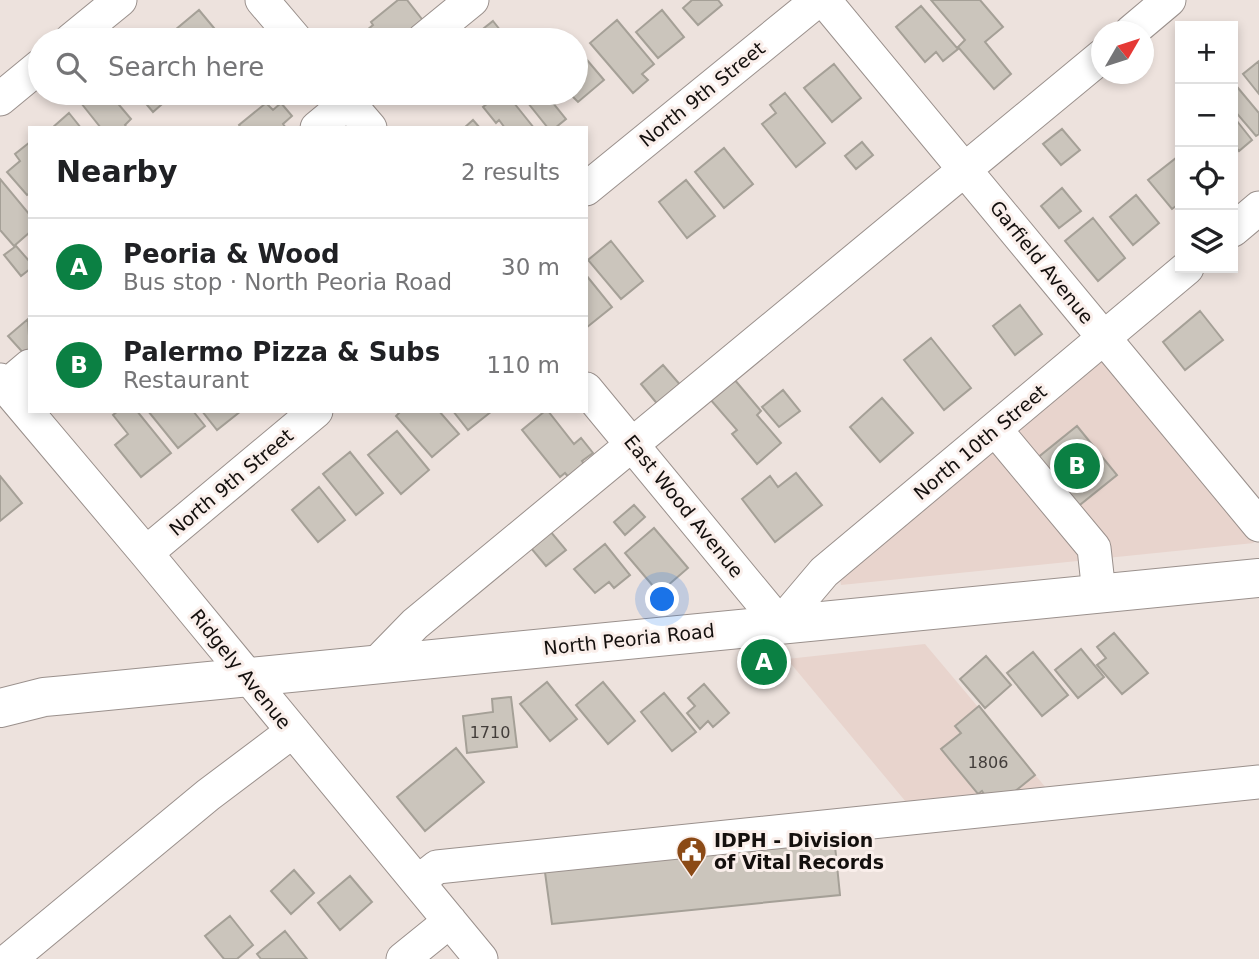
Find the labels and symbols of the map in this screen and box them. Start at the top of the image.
north arrow [1091,21,1154,84]
street label: North 9th Street [635,37,769,151]
street label: Garfield Avenue [986,196,1098,328]
street label: North 10th Street [909,380,1051,504]
street label: North 9th Street [165,424,297,540]
street label: East Wood Avenue [620,430,748,582]
pin: B [1054,440,1100,492]
your location [645,582,679,616]
street label: Ridgely Avenue [186,605,296,733]
street label: North Peoria Road [542,619,716,659]
pin: A [741,636,787,688]
house number: 1710 [470,723,510,742]
house number: 1806 [968,753,1008,772]
place label: IDPH - Division of Vital Records [714,829,884,873]
public building icon: IDPH - Division of Vital Records [674,834,708,878]

